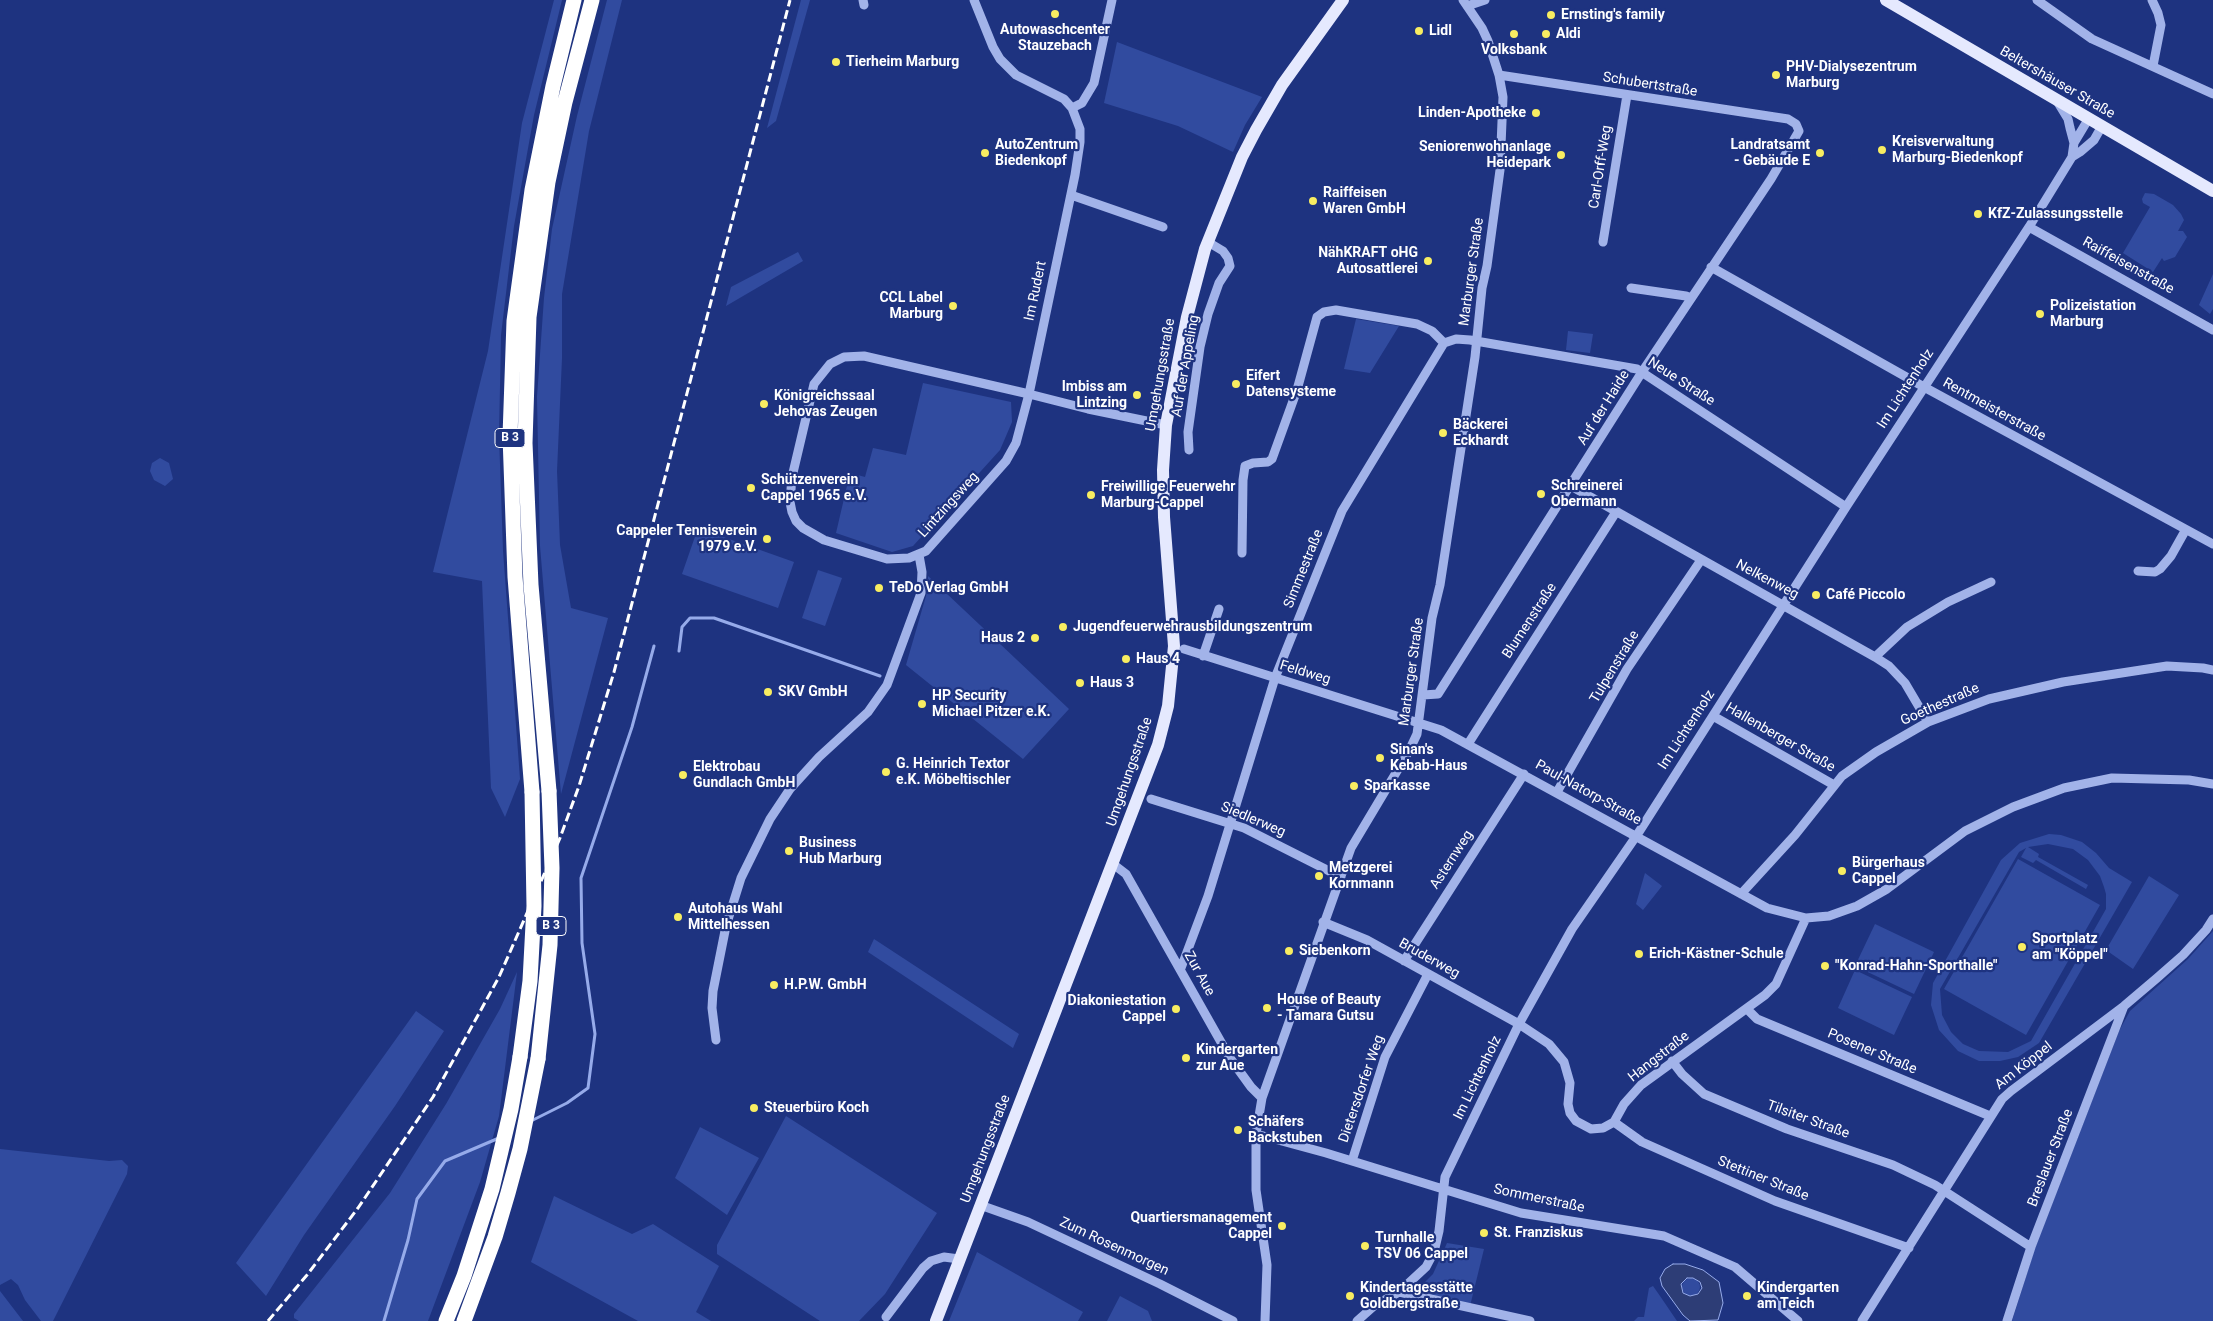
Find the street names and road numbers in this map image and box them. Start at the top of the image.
street label: Beltershäuser Straße [1996,43,2118,123]
street label: Schubertstraße [1601,69,1699,101]
street label: Carl-Orff-Weg [1586,124,1616,210]
street label: Marburger Straße [1456,217,1488,327]
street label: Raiffeisenstraße [2079,234,2177,298]
street label: Im Rudert [1021,259,1051,323]
street label: Auf der Appeling [1169,314,1203,418]
street label: Umgehungsstraße [1143,317,1179,433]
street label: Im Lichtenholz [1874,346,1938,432]
street label: Neue Straße [1644,354,1718,410]
street label: Auf der Haide [1574,368,1634,448]
street label: Rentmeisterstraße [1940,375,2048,445]
road number: B 3 [495,428,525,448]
street label: Lintzingsweg [915,469,983,541]
street label: Simmestraße [1281,527,1327,611]
street label: Nelkenweg [1733,556,1801,604]
street label: Blumenstraße [1499,580,1561,662]
street label: Marburger Straße [1396,617,1428,727]
street label: Tulpenstraße [1587,628,1643,706]
street label: Feldweg [1278,657,1332,689]
street label: Goethestraße [1898,680,1982,730]
street label: Im Lichtenholz [1655,687,1719,773]
street label: Hallenberger Straße [1722,700,1838,776]
street label: Umgehungsstraße [1103,715,1157,829]
street label: Paul-Natorp-Straße [1532,757,1644,829]
street label: Siedlerweg [1218,799,1288,841]
street label: Asternweg [1427,827,1477,893]
road number: B 3 [536,916,566,936]
street label: Bruderweg [1396,935,1462,983]
street label: Zur Aue [1180,949,1218,999]
street label: Posener Straße [1825,1026,1919,1078]
street label: Hangstraße [1625,1028,1693,1086]
street label: Dietersdorfer Weg [1336,1033,1388,1145]
street label: Im Lichtenholz [1450,1033,1506,1123]
street label: Am Köppel [1992,1038,2056,1094]
street label: Umgehungsstraße [958,1093,1014,1205]
street label: Tilsiter Straße [1764,1097,1852,1143]
street label: Breslauer Straße [2025,1107,2077,1209]
street label: Stettiner Straße [1715,1153,1811,1205]
street label: Sommerstraße [1492,1181,1586,1217]
street label: Zum Rosenmorgen [1057,1214,1171,1280]

